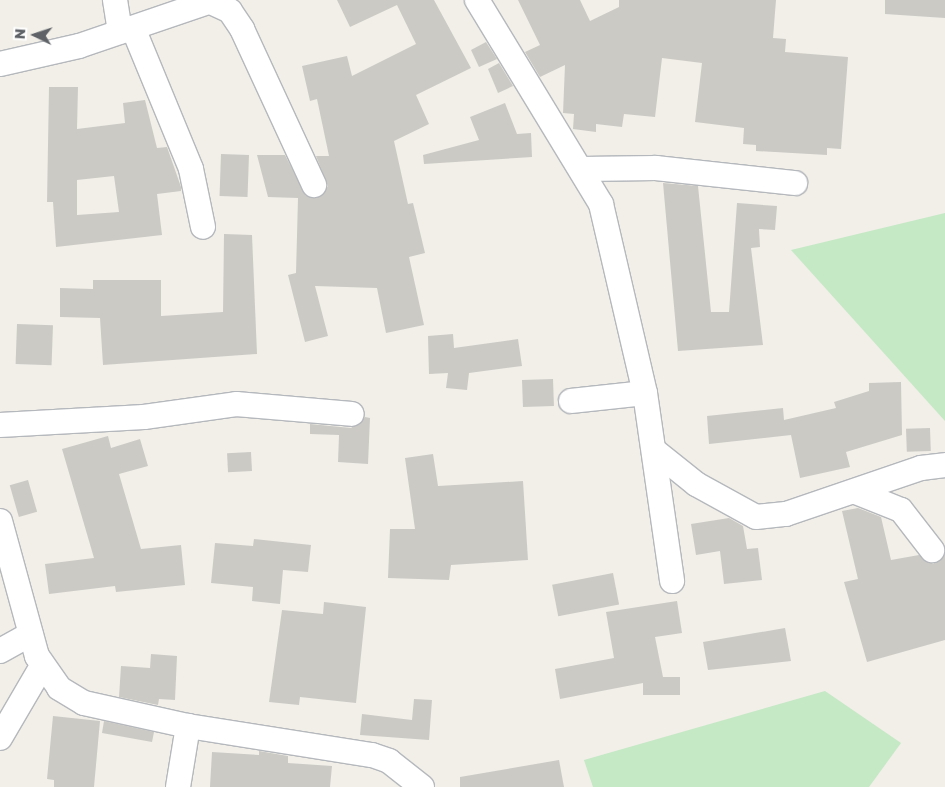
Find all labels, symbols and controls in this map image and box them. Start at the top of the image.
north arrow [10,10,60,60]
text: N [11,28,28,40]

